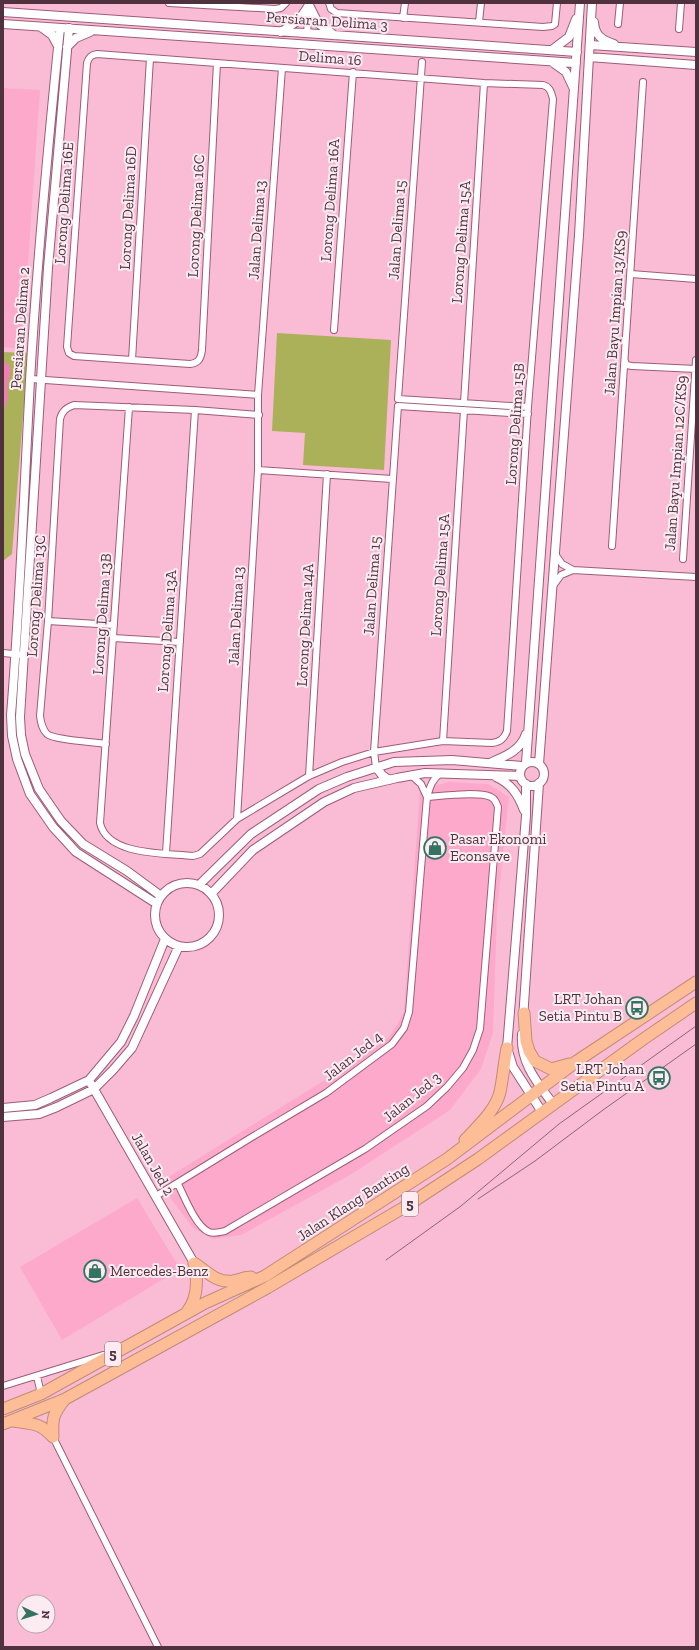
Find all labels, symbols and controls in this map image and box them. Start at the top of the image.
street label: Persiaran Delima 3 [266,8,388,34]
street label: Delima 16 [298,47,362,69]
street label: Lorong Delima 16A [317,138,343,262]
street label: Lorong Delima 16E [51,141,77,265]
street label: Lorong Delima 16D [116,146,140,270]
street label: Lorong Delima 16C [184,154,208,278]
street label: Jalan Delima 15 [385,179,409,280]
street label: Jalan Delima 13 [245,180,269,280]
street label: Lorong Delima 15A [448,180,474,304]
street label: Jalan Bayu Impian 13/KS9 [600,230,630,396]
street label: Persiaran Delima 2 [7,266,33,390]
street label: Lorong Delima 15B [502,363,528,485]
street label: Jalan Bayu Impian 12C/KS9 [661,375,691,551]
street label: Lorong Delima 15A [427,513,453,637]
street label: Lorong Delima 13C [23,534,49,658]
street label: Jalan Delima 15 [360,535,384,636]
street label: Lorong Delima 13B [89,553,115,675]
street label: Lorong Delima 14A [293,563,317,687]
street label: Jalan Delima 13 [224,566,248,666]
street label: Lorong Delima 13A [154,569,180,693]
place label: Pasar Ekonomi Econsave [450,830,547,865]
shop icon: Pasar Ekonomi Econsave [422,835,448,861]
place label: LRT Johan Setia Pintu B [539,990,622,1025]
bus stop icon: LRT Johan Setia Pintu B [624,995,650,1021]
street label: Jalan Jed 4 [320,1027,386,1085]
place label: LRT Johan Setia Pintu A [560,1060,644,1095]
bus stop icon: LRT Johan Setia Pintu A [646,1065,672,1091]
street label: Jalan Jed 3 [379,1068,445,1126]
street label: Jalan Jed 2 [128,1129,178,1199]
street label: Jalan Klang Banting [294,1159,412,1245]
road number: 5 [402,1192,418,1216]
shop icon: Mercedes-Benz [82,1258,108,1284]
place label: Mercedes-Benz [110,1262,209,1280]
road number: 5 [105,1342,121,1366]
north arrow [16,1594,56,1634]
text: N [39,1610,52,1620]

